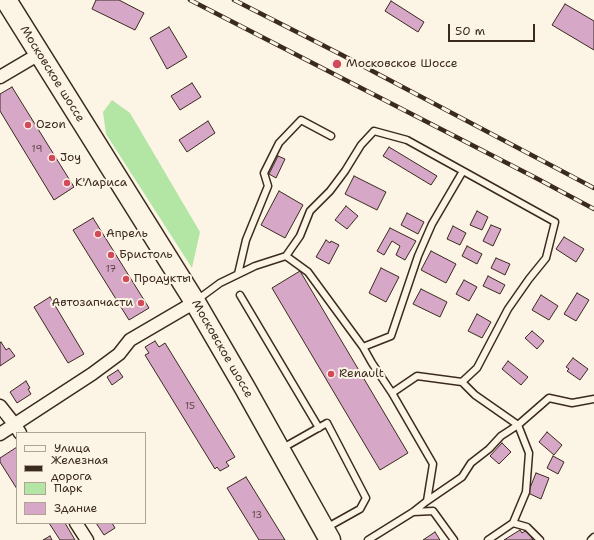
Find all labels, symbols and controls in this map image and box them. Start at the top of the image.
scale bar [450,16,537,42]
street label: Московское шоссе [17,23,87,125]
text: 50 m [455,23,485,39]
place label: Московское Шоссе [346,57,458,71]
marker: Московское Шоссе [331,58,343,70]
place label: Ozon [36,118,66,132]
marker: Ozon [23,120,33,130]
house number: 19 [32,143,42,155]
place label: Joy [60,151,81,165]
marker: Joy [47,153,57,163]
place label: К'Лариса [75,176,127,190]
marker: К'Лариса [62,178,72,188]
place label: Апрель [106,227,148,241]
marker: Апрель [93,229,103,239]
place label: Бристоль [119,248,173,262]
marker: Бристоль [106,250,116,260]
house number: 17 [106,263,116,275]
place label: Продукты [134,272,191,286]
marker: Продукты [121,274,131,284]
place label: Автозапчасти [52,296,133,310]
street label: Московское шоссе [188,297,256,401]
marker: Автозапчасти [136,298,146,308]
place label: Renault [339,367,384,381]
marker: Renault [326,369,336,379]
house number: 15 [185,400,195,412]
legend [16,432,146,524]
text: Улица [54,440,90,456]
text: Железная дорога [51,452,108,484]
text: Парк [54,480,82,496]
text: Здание [54,500,97,516]
house number: 13 [252,509,262,521]

